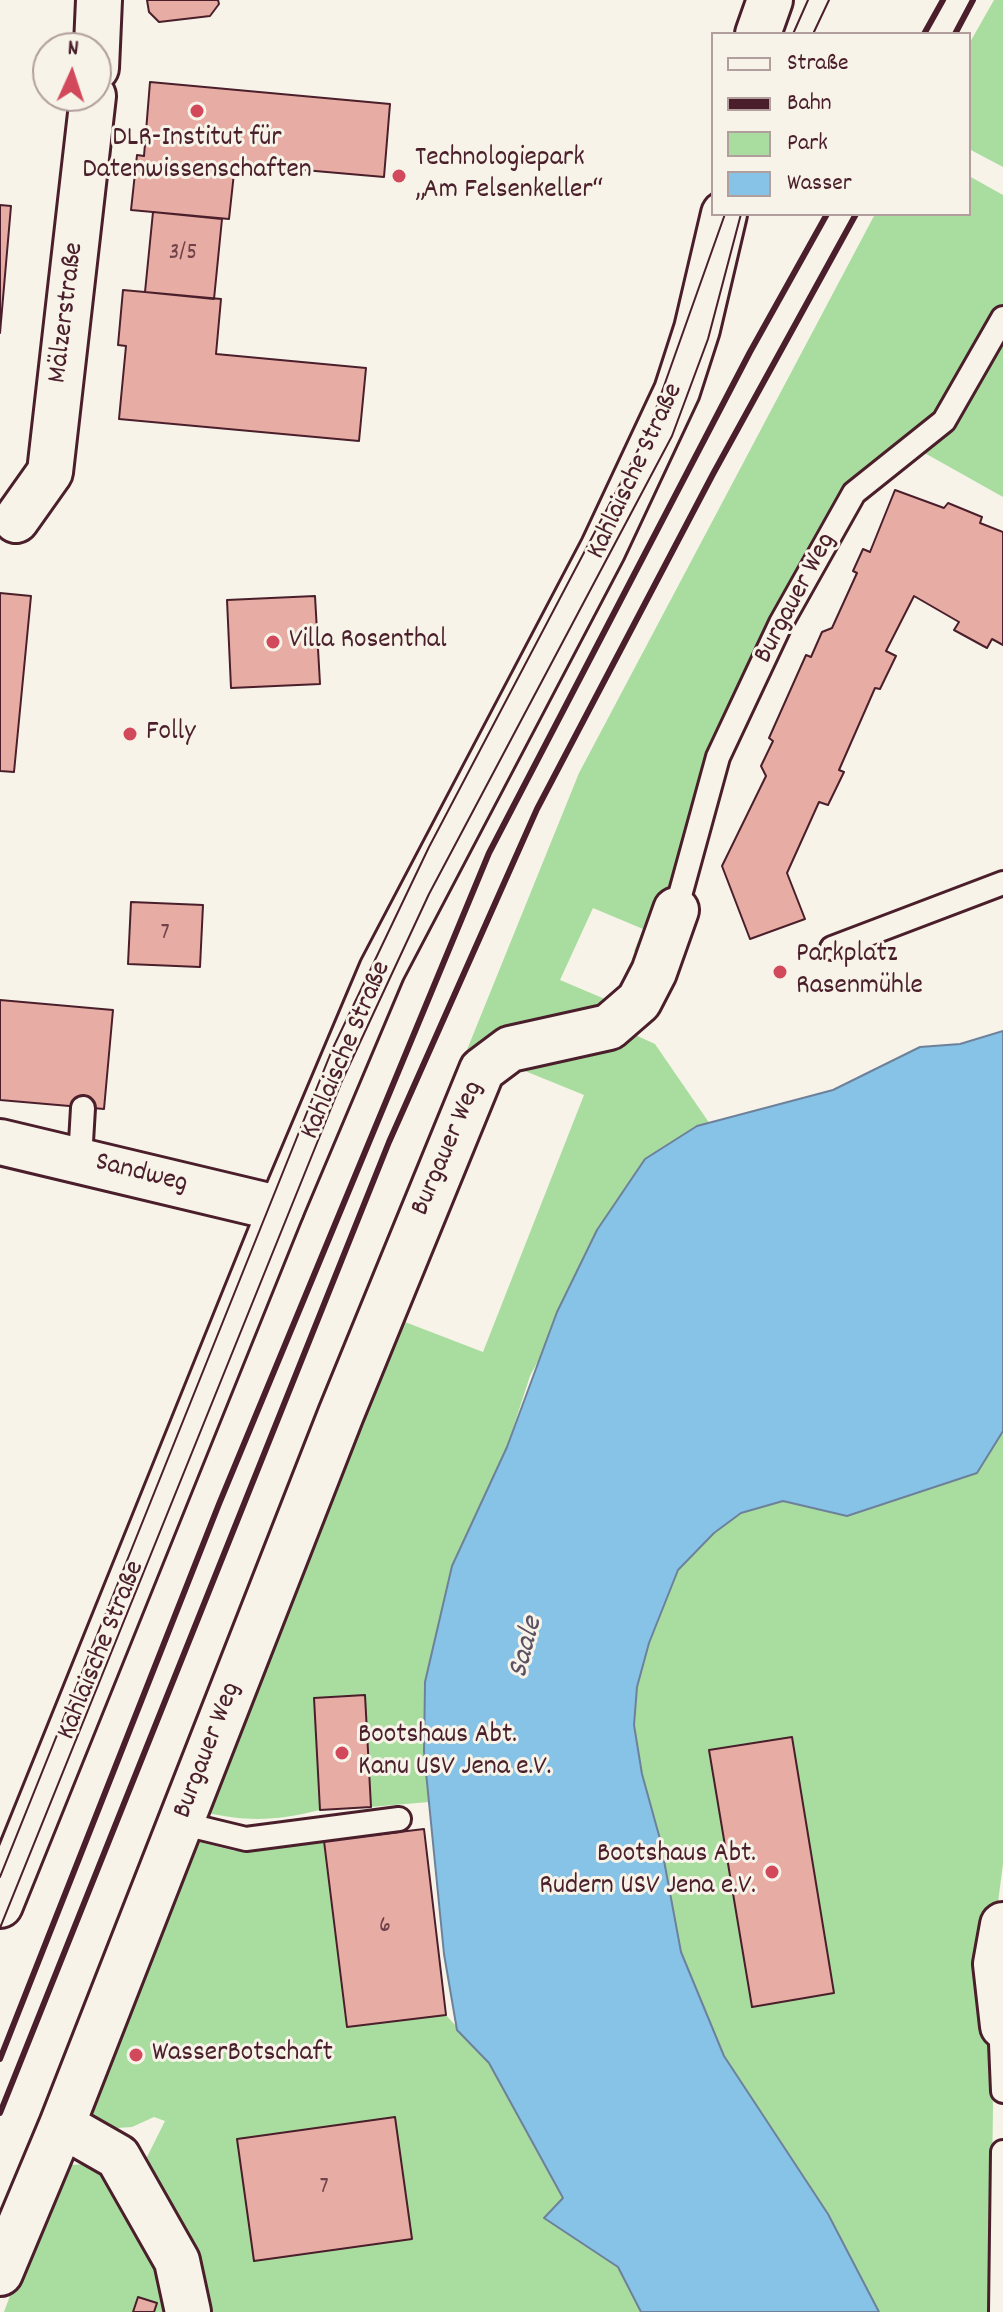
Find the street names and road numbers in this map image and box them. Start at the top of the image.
street label: Mälzerstraße [43,241,93,385]
street label: Kahlaische Straße [582,379,692,565]
street label: Burgauer Weg [749,528,845,670]
street label: Kahlaische Straße [295,957,401,1145]
street label: Burgauer Weg [406,1077,492,1221]
street label: Sandweg [91,1147,191,1203]
street label: Kahlaische Straße [52,1557,154,1745]
street label: Burgauer Weg [168,1678,250,1824]

